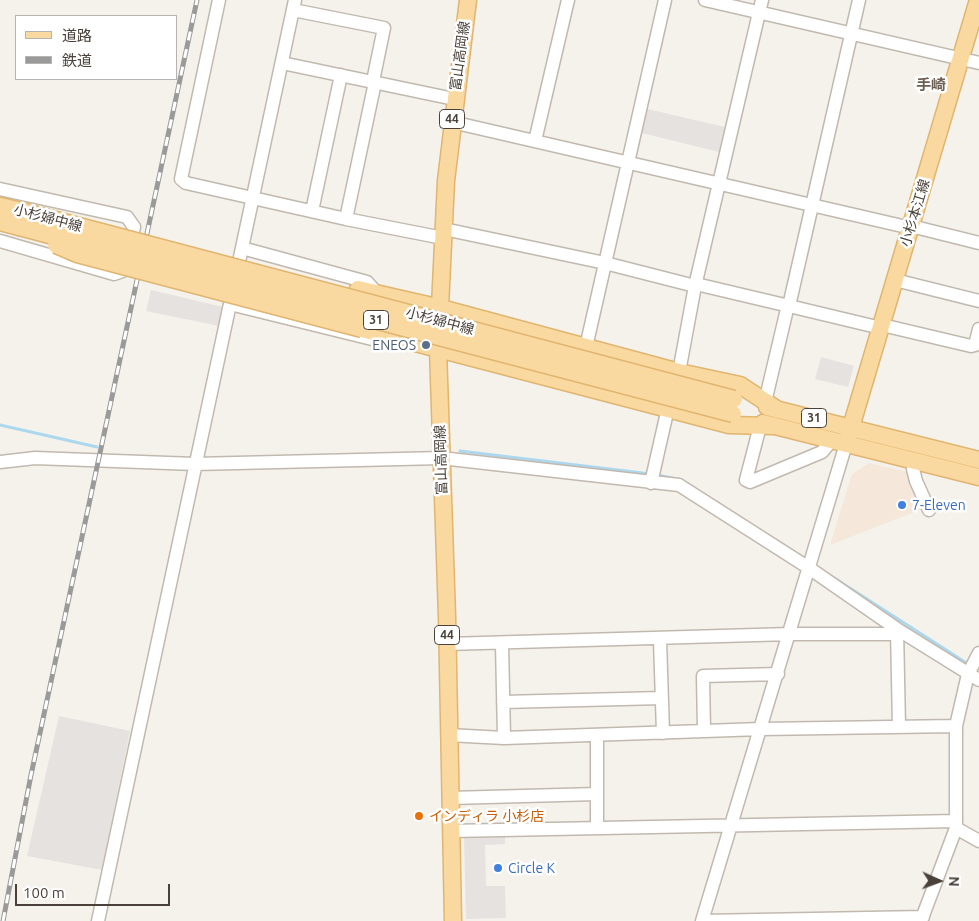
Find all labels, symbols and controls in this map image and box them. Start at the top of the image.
legend [15,15,178,80]
street label: 富山高岡線 [447,20,473,92]
text: 道路 [62,27,92,44]
text: 鉄道 [62,52,92,69]
district label: 手崎 [916,76,946,94]
road number: 44 [440,110,464,128]
street label: 小杉本江線 [897,177,933,249]
street label: 小杉婦中線 [12,201,84,235]
street label: 小杉婦中線 [404,304,476,338]
road number: 31 [364,310,388,330]
place label: ENEOS [372,337,416,353]
marker: ENEOS [420,339,432,351]
road number: 31 [802,408,826,428]
street label: 富山高岡線 [431,425,451,495]
place label: 7-Eleven [912,497,966,513]
marker: 7-Eleven [896,499,908,511]
road number: 44 [434,626,460,644]
place label: インディラ 小杉店 [429,808,544,824]
marker: インディラ 小杉店 [413,810,425,822]
north arrow [914,856,964,906]
place label: Circle K [508,860,555,876]
marker: Circle K [492,862,504,874]
scale bar [18,874,172,906]
text: N [946,876,962,887]
text: 100 m [23,884,65,901]

